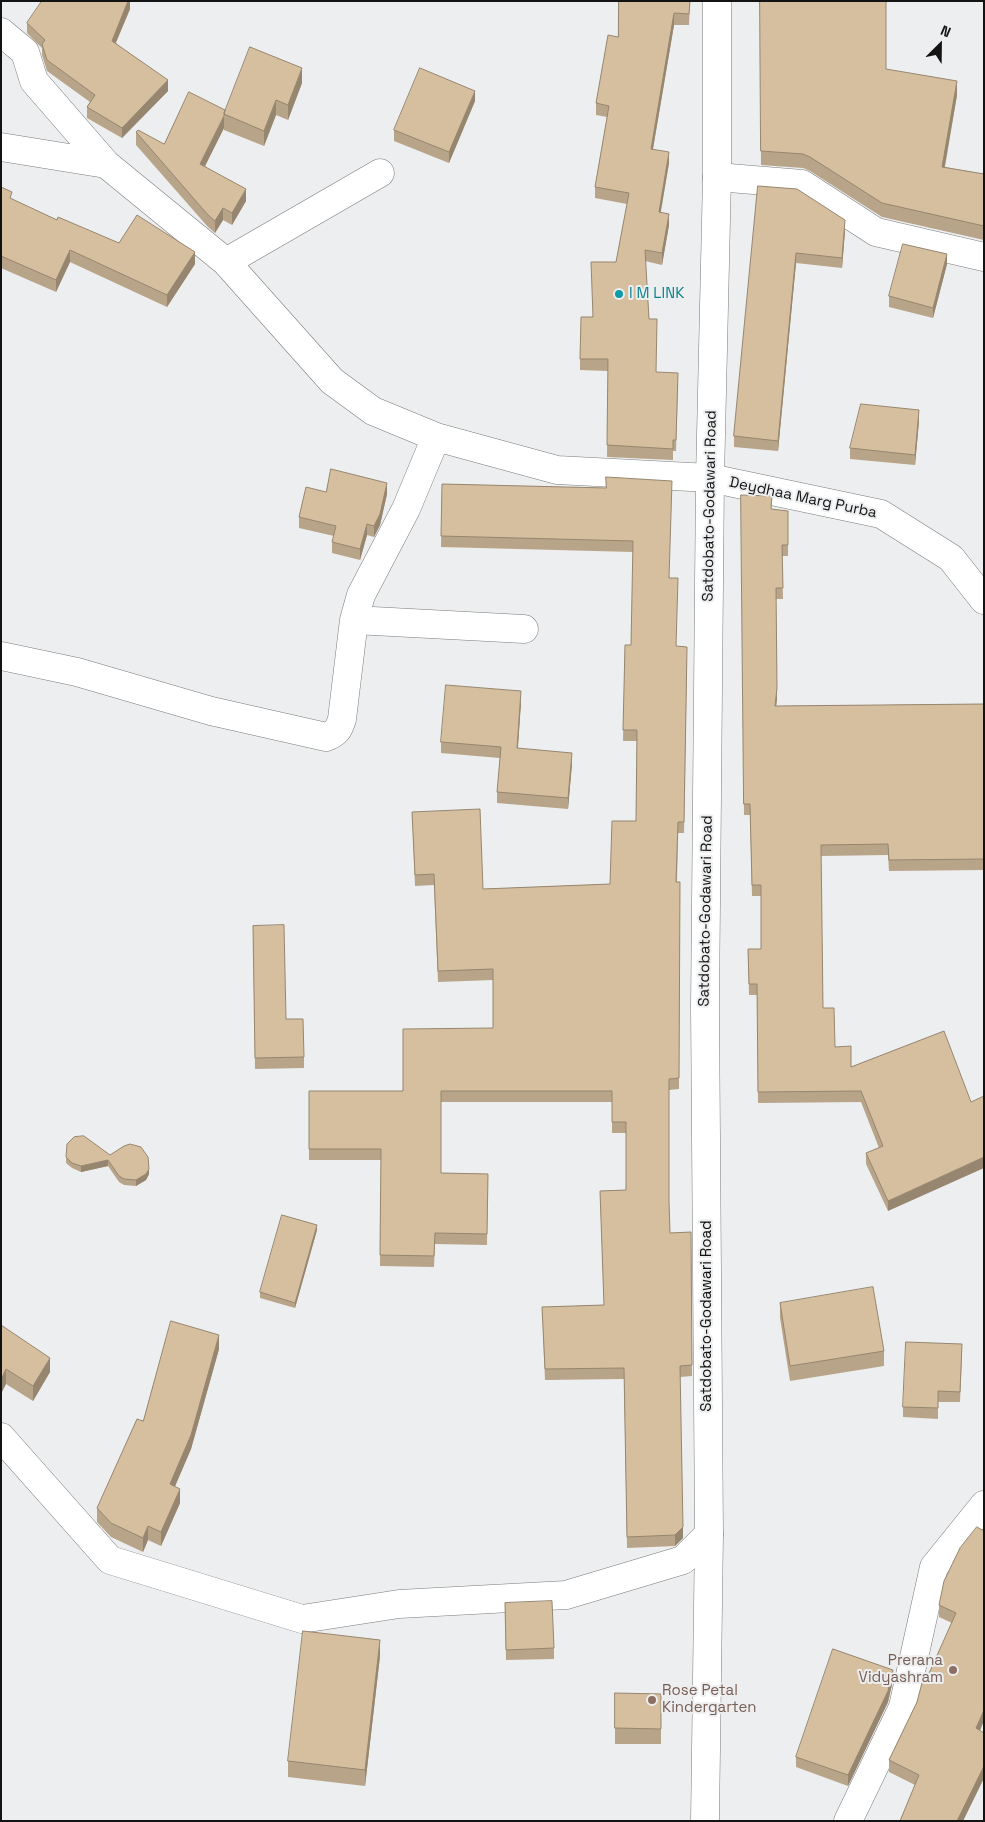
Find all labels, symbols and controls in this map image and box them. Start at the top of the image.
north arrow [915,20,965,70]
text: N [938,21,954,41]
place label: I M LINK [629,285,684,303]
marker: I M LINK [613,288,625,300]
street label: Satdobato-Godawari Road [699,410,721,602]
street label: Deydhaa Marg Purba [727,474,879,522]
street label: Satdobato-Godawari Road [695,815,717,1007]
street label: Satdobato-Godawari Road [698,1220,716,1412]
place label: Prerana Vidyashram [859,1652,943,1687]
marker: Prerana Vidyashram [947,1664,959,1676]
place label: Rose Petal Kindergarten [662,1682,757,1717]
marker: Rose Petal Kindergarten [646,1694,658,1706]

